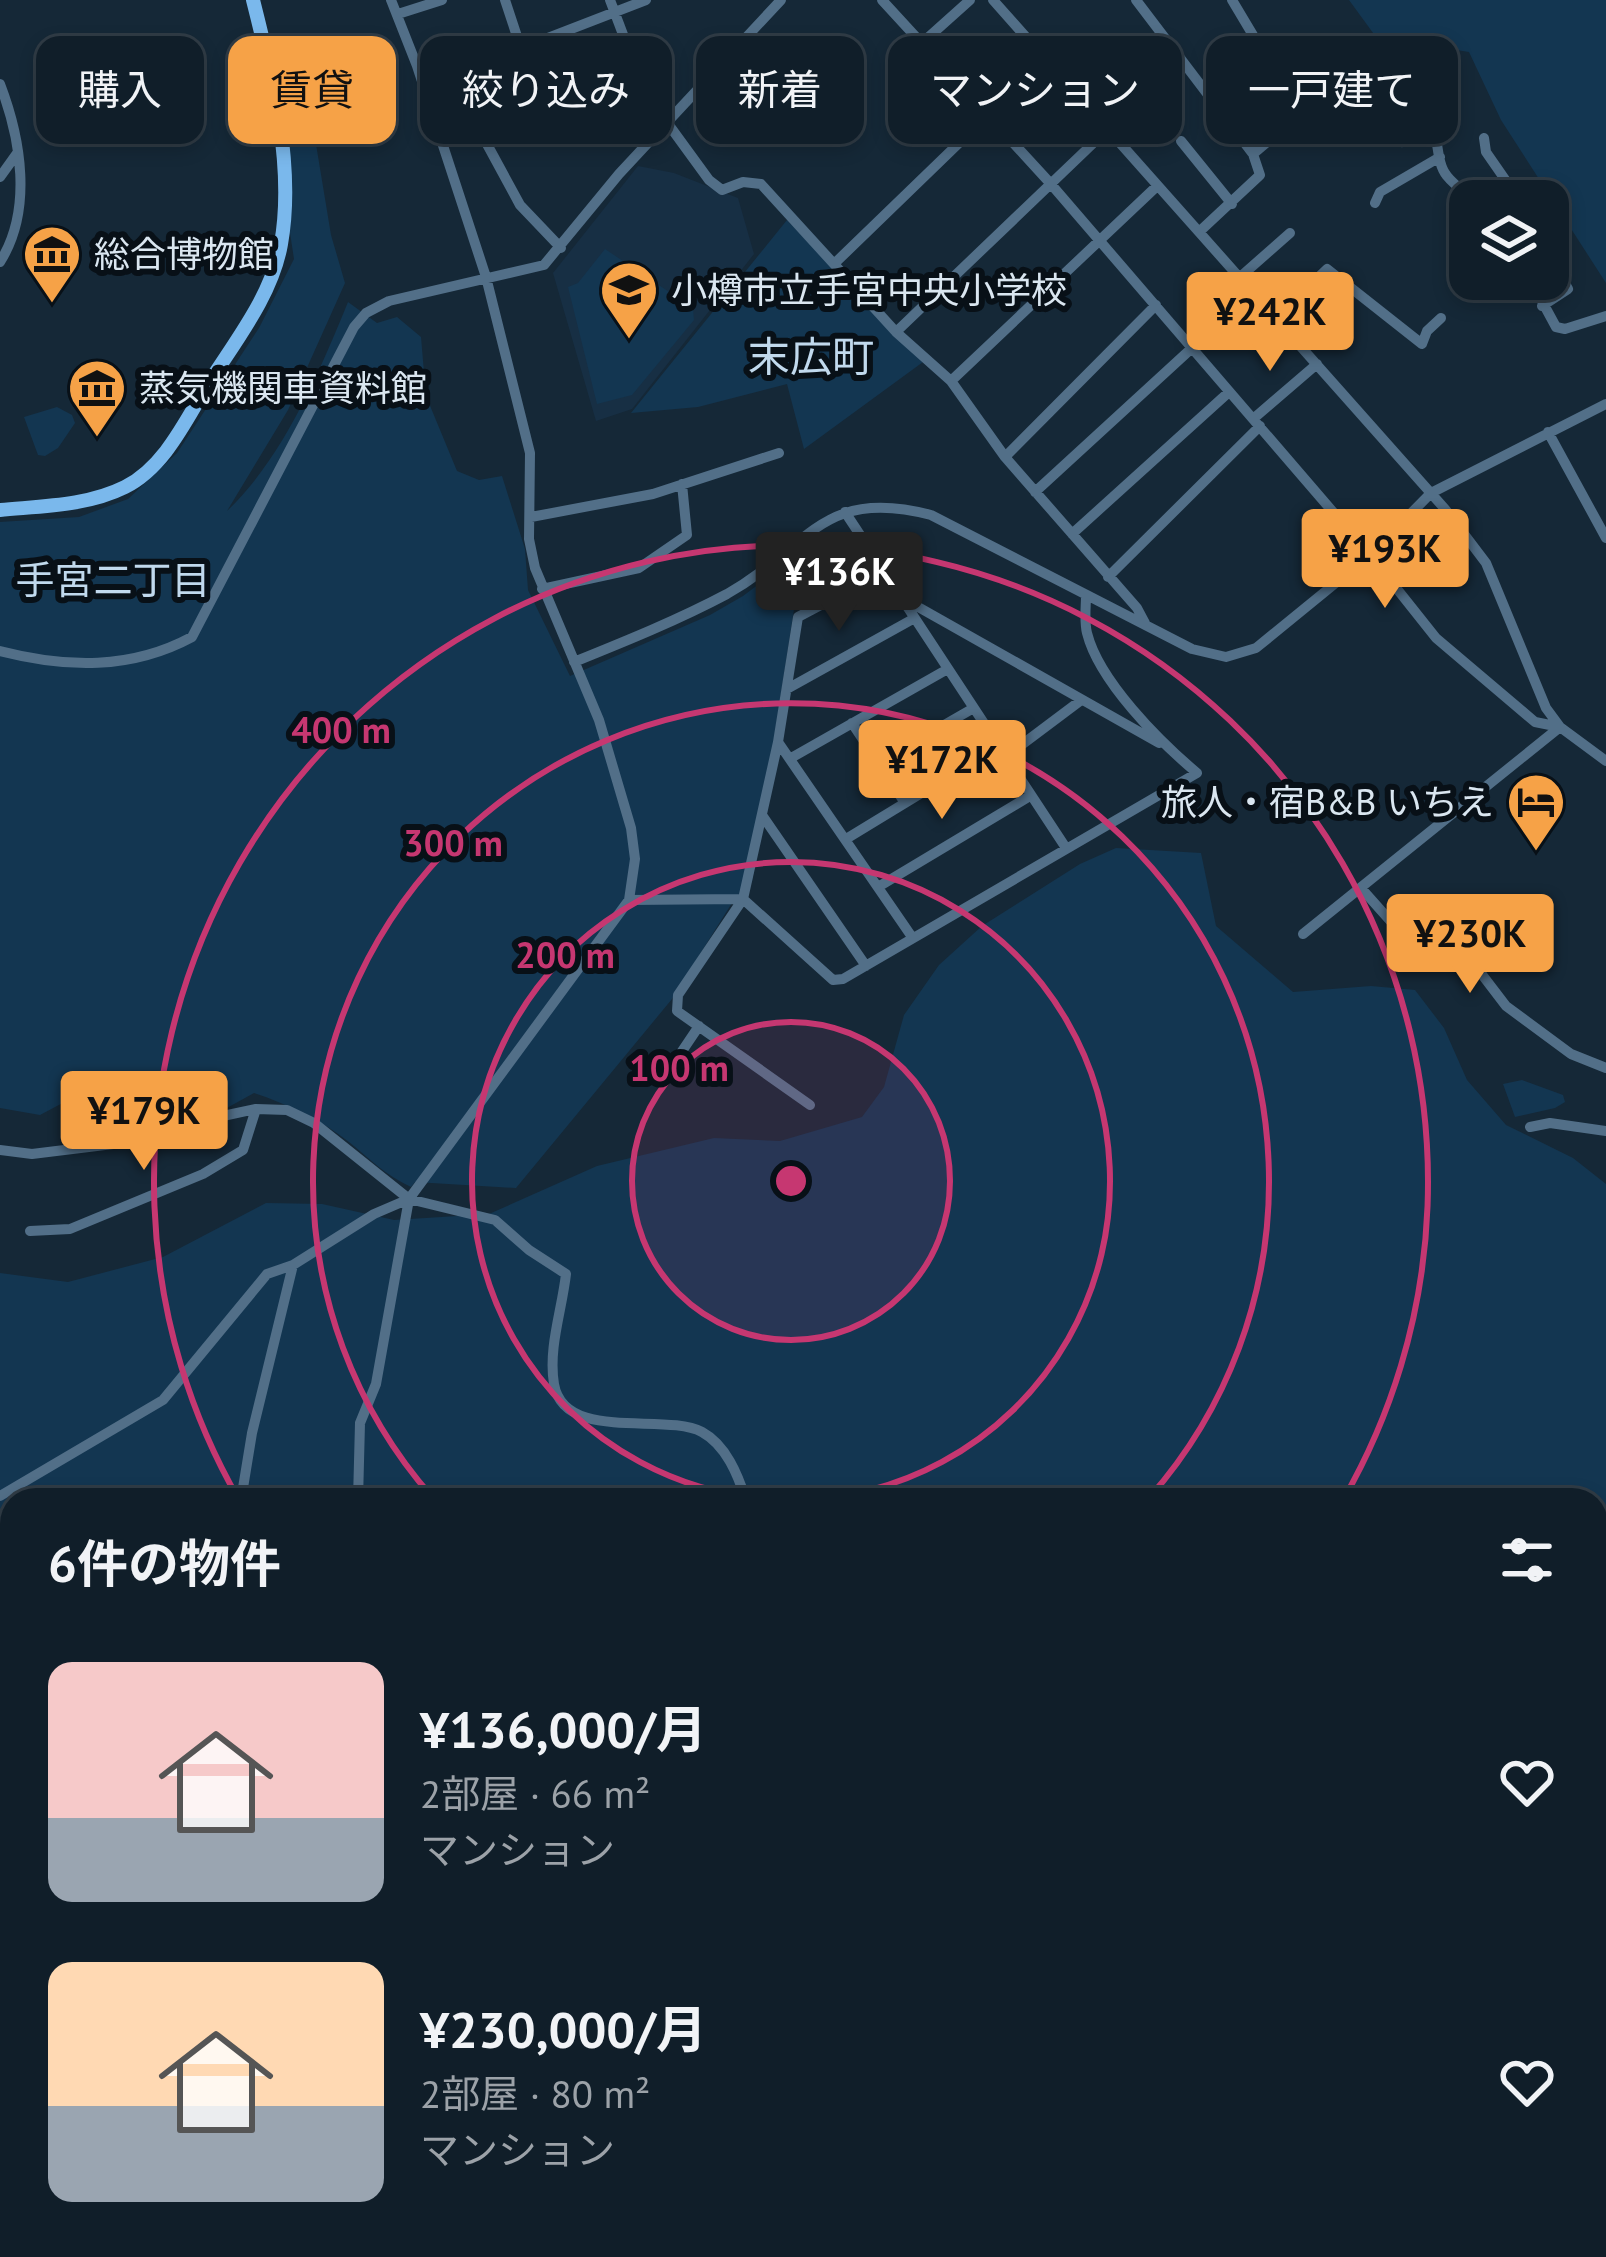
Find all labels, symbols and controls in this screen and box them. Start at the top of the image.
chip: 購入 [36,36,204,144]
chip: 賃貸 [228,36,396,144]
chip: 絞り込み [420,36,672,144]
chip: 新着 [696,36,864,144]
chip: マンション [888,36,1182,144]
chip: 一戸建て [1206,36,1458,144]
map controls [1449,180,1569,300]
button: layers [1449,180,1569,300]
museum icon: 総合博物館 [21,223,83,305]
place label: 総合博物館 [94,230,274,277]
school or university icon: 小樽市立手宮中央小学校 [598,259,660,341]
place label: 小樽市立手宮中央小学校 [671,266,1067,313]
pin: ¥242K [1186,272,1354,374]
text: ¥242K [1214,285,1326,336]
district label: 末広町 [748,329,874,384]
museum icon: 蒸気機関車資料館 [66,357,128,439]
place label: 蒸気機関車資料館 [139,364,427,411]
pin: ¥193K [1301,509,1469,611]
text: ¥193K [1329,522,1441,573]
pin: ¥136K [755,532,923,634]
text: ¥136K [783,545,895,596]
district label: 手宮二丁目 [15,554,211,605]
text: 400 m [291,706,391,753]
pin: ¥172K [858,720,1026,822]
text: ¥172K [886,733,998,784]
hotel icon: 旅人・宿B&B いちえ [1505,771,1567,853]
place label: 旅人・宿B&B いちえ [1161,778,1494,825]
text: 300 m [403,819,503,866]
pin: ¥230K [1386,894,1554,996]
text: ¥230K [1414,907,1526,958]
text: 200 m [515,931,615,978]
text: 100 m [629,1044,729,1091]
pin: ¥179K [60,1071,228,1173]
text: ¥179K [88,1084,200,1135]
centre of rings [770,1160,812,1202]
icon: filters [1494,1527,1560,1593]
text: 6件の物件 [48,1530,281,1596]
text: ¥136,000/月 [420,1696,707,1762]
icon: home [144,1710,288,1854]
icon: heart [1494,1749,1560,1815]
text: 2部屋 · 66 m² [420,1768,650,1819]
text: マンション [420,1824,615,1875]
text: ¥230,000/月 [420,1996,707,2062]
icon: home [144,2010,288,2154]
icon: heart [1494,2049,1560,2115]
text: 2部屋 · 80 m² [420,2068,650,2119]
text: マンション [420,2124,615,2175]

